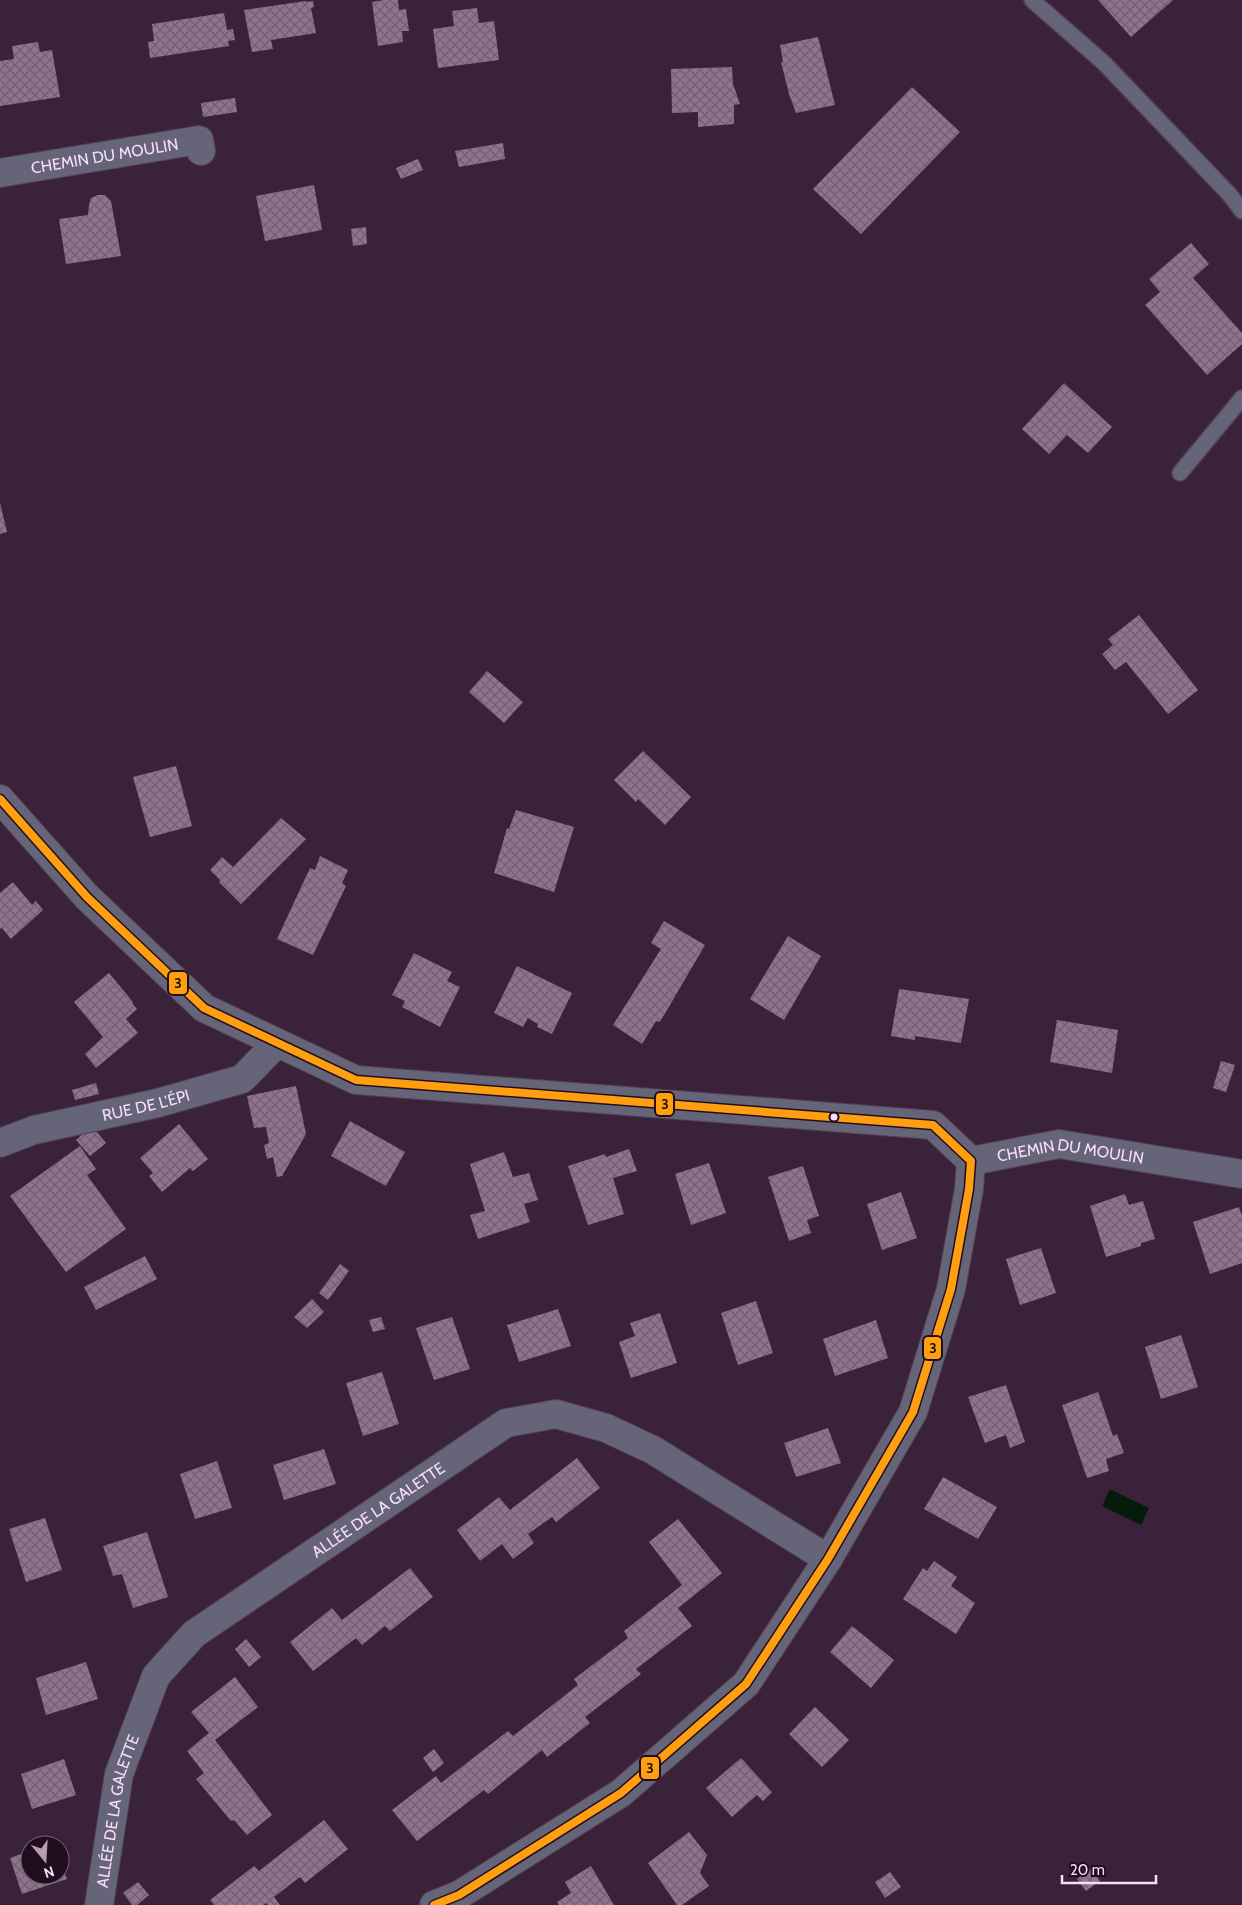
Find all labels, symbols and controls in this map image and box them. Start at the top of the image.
street label: CHEMIN DU MOULIN [30,134,180,177]
line badge: 3 [168,971,188,995]
text: 3 [174,974,182,992]
street label: RUE DE L'ÉPI [100,1085,192,1124]
line badge: 3 [655,1092,674,1116]
text: 3 [661,1095,669,1113]
unlabelled marker [829,1112,839,1122]
street label: CHEMIN DU MOULIN [995,1134,1145,1167]
line badge: 3 [923,1336,942,1360]
text: 3 [929,1339,937,1357]
street label: ALLÉE DE LA GALETTE [308,1458,448,1561]
street label: ALLÉE DE LA GALETTE [92,1732,143,1889]
line badge: 3 [640,1756,660,1780]
text: 3 [646,1759,654,1777]
north arrow [20,1835,70,1885]
scale bar [1062,1852,1156,1884]
text: 20 m [1070,1861,1105,1879]
text: N [42,1862,57,1882]

